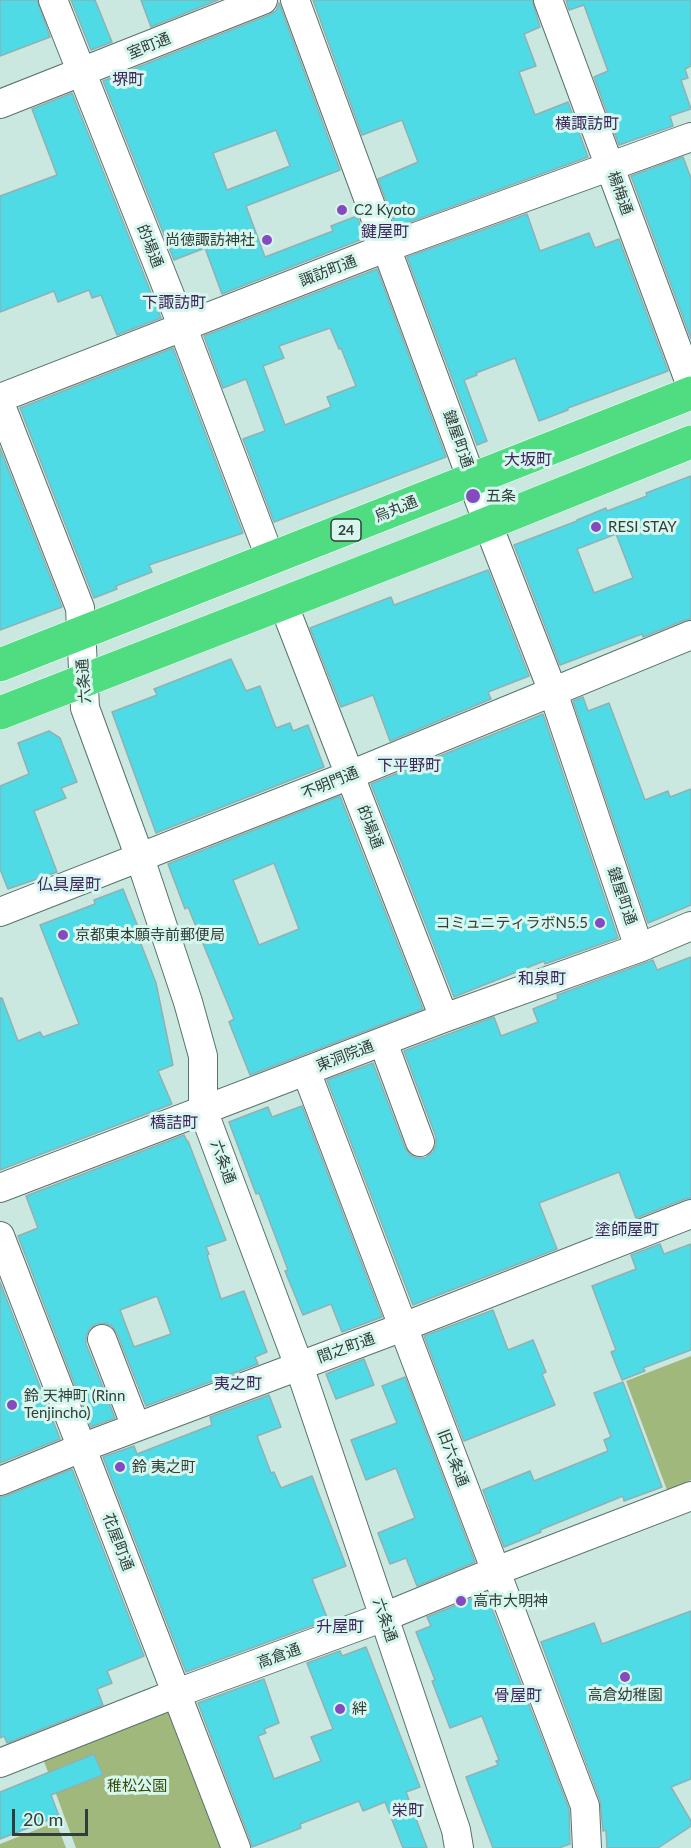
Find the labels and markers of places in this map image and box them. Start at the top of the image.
place label: C2 Kyoto [354,201,415,219]
marker: C2 Kyoto [335,203,349,217]
place label: 尚徳諏訪神社 [165,231,255,249]
marker: 尚徳諏訪神社 [260,233,274,247]
marker: 五条 [464,487,482,505]
place label: 五条 [486,487,516,505]
place label: RESI STAY [608,518,677,536]
marker: RESI STAY [589,520,603,534]
place label: コミュニティラボN5.5 [436,914,588,932]
marker: コミュニティラボN5.5 [593,916,607,930]
place label: 京都東本願寺前郵便局 [75,926,225,944]
marker: 京都東本願寺前郵便局 [56,928,70,942]
place label: 鈴 天神町 (Rinn Tenjincho) [24,1387,125,1422]
marker: 鈴 天神町 (Rinn Tenjincho) [5,1398,19,1412]
place label: 鈴 夷之町 [132,1458,196,1476]
marker: 鈴 夷之町 [113,1460,127,1474]
place label: 高市大明神 [473,1592,548,1610]
marker: 高市大明神 [454,1594,468,1608]
marker: 高倉幼稚園 [618,1670,632,1684]
place label: 高倉幼稚園 [588,1686,662,1704]
place label: 絆 [352,1700,367,1718]
marker: 絆 [333,1702,347,1716]

